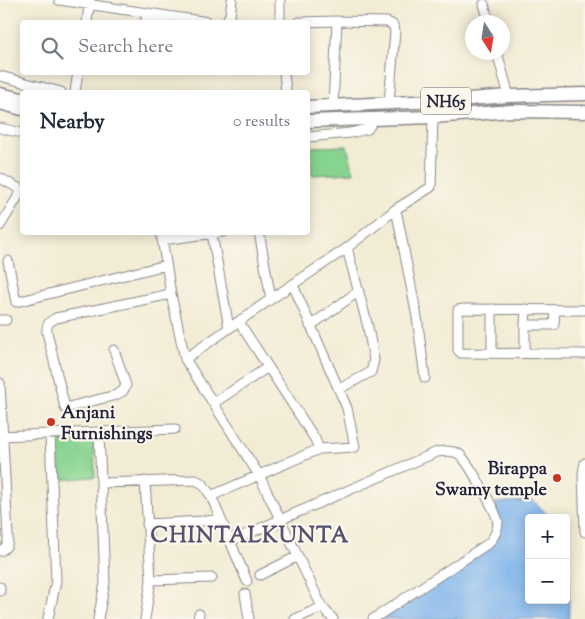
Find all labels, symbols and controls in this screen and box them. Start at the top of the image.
north arrow [465,15,510,60]
search box [20,20,310,75]
icon: search [38,34,66,62]
text: Search here [78,34,173,61]
road number: NH65 [421,88,471,114]
text: Nearby [40,108,105,138]
text: 0 results [233,111,290,134]
place label: Anjani Furnishings [61,401,153,448]
marker: Anjani Furnishings [45,416,57,428]
place label: Birappa Swamy temple [435,457,548,504]
marker: Birappa Swamy temple [551,472,563,484]
map controls [525,514,570,604]
button: + [525,514,570,559]
district label: CHINTALKUNTA [151,521,349,553]
button: − [525,559,570,604]

